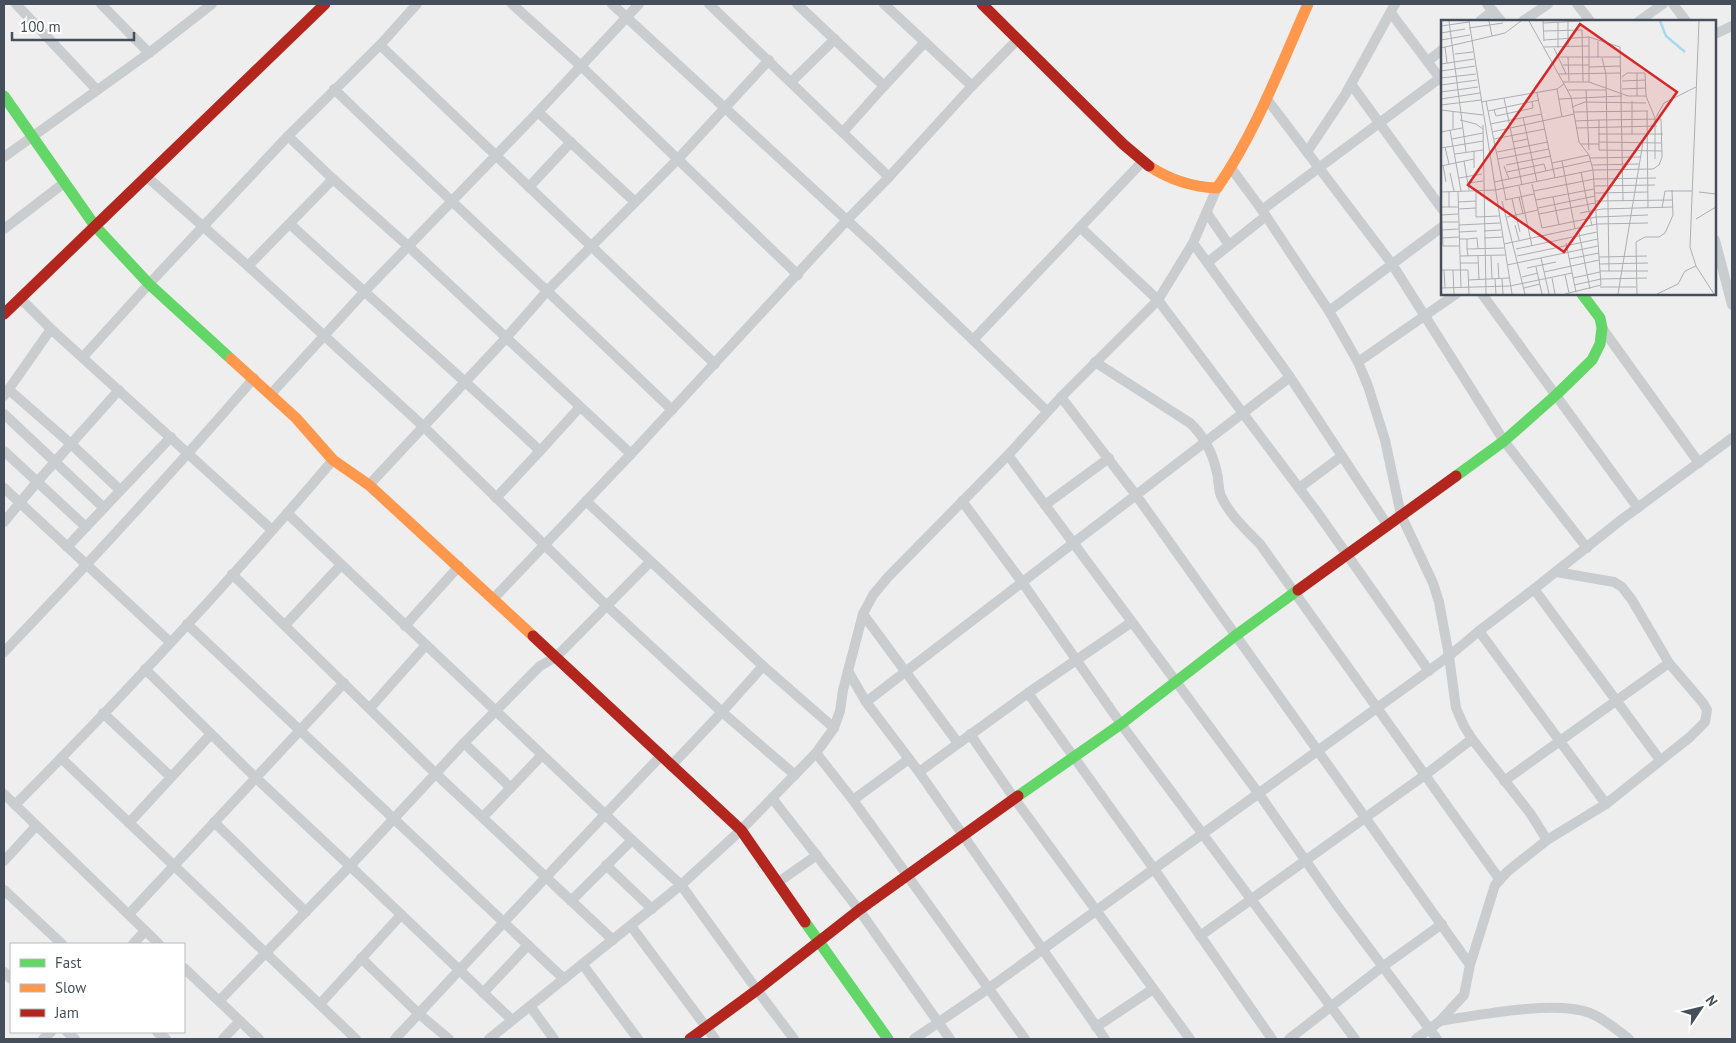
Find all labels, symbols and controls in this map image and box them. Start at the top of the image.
scale bar [12,10,135,42]
text: 100 m [20,17,61,36]
inset map [1441,20,1716,295]
legend [10,943,185,1033]
text: Fast [55,953,82,972]
text: Slow [55,978,86,997]
north arrow [1676,983,1726,1033]
text: N [1702,992,1722,1009]
text: Jam [54,1003,79,1022]

